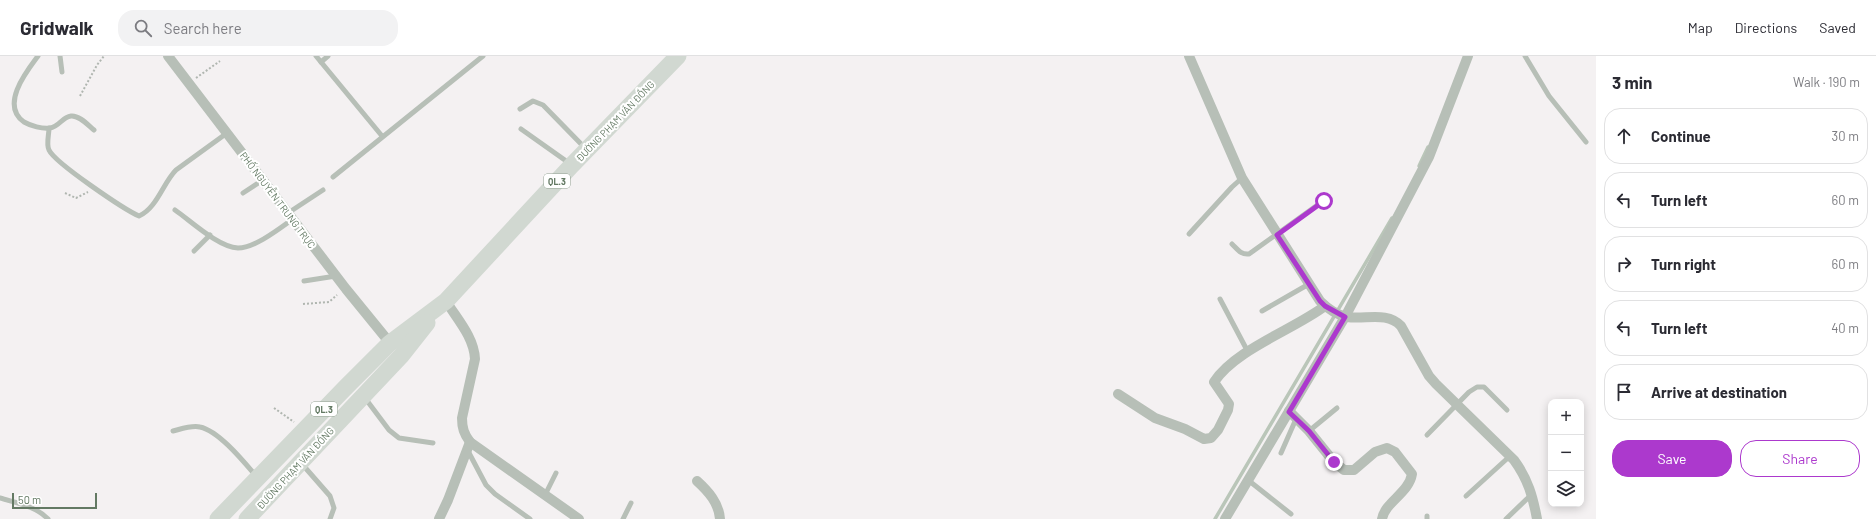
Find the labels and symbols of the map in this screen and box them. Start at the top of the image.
street label: ĐƯỜNG PHẠM VĂN ĐỒNG [573,78,657,164]
street label: PHỐ NGUYỄN TRUNG TRỰC [238,149,319,251]
road number: QL.3 [544,174,570,188]
route start [1315,192,1333,210]
road number: QL.3 [311,402,337,416]
street label: ĐƯỜNG PHẠM VĂN ĐỒNG [254,425,336,511]
route end [1325,453,1343,471]
scale bar [12,491,97,510]

